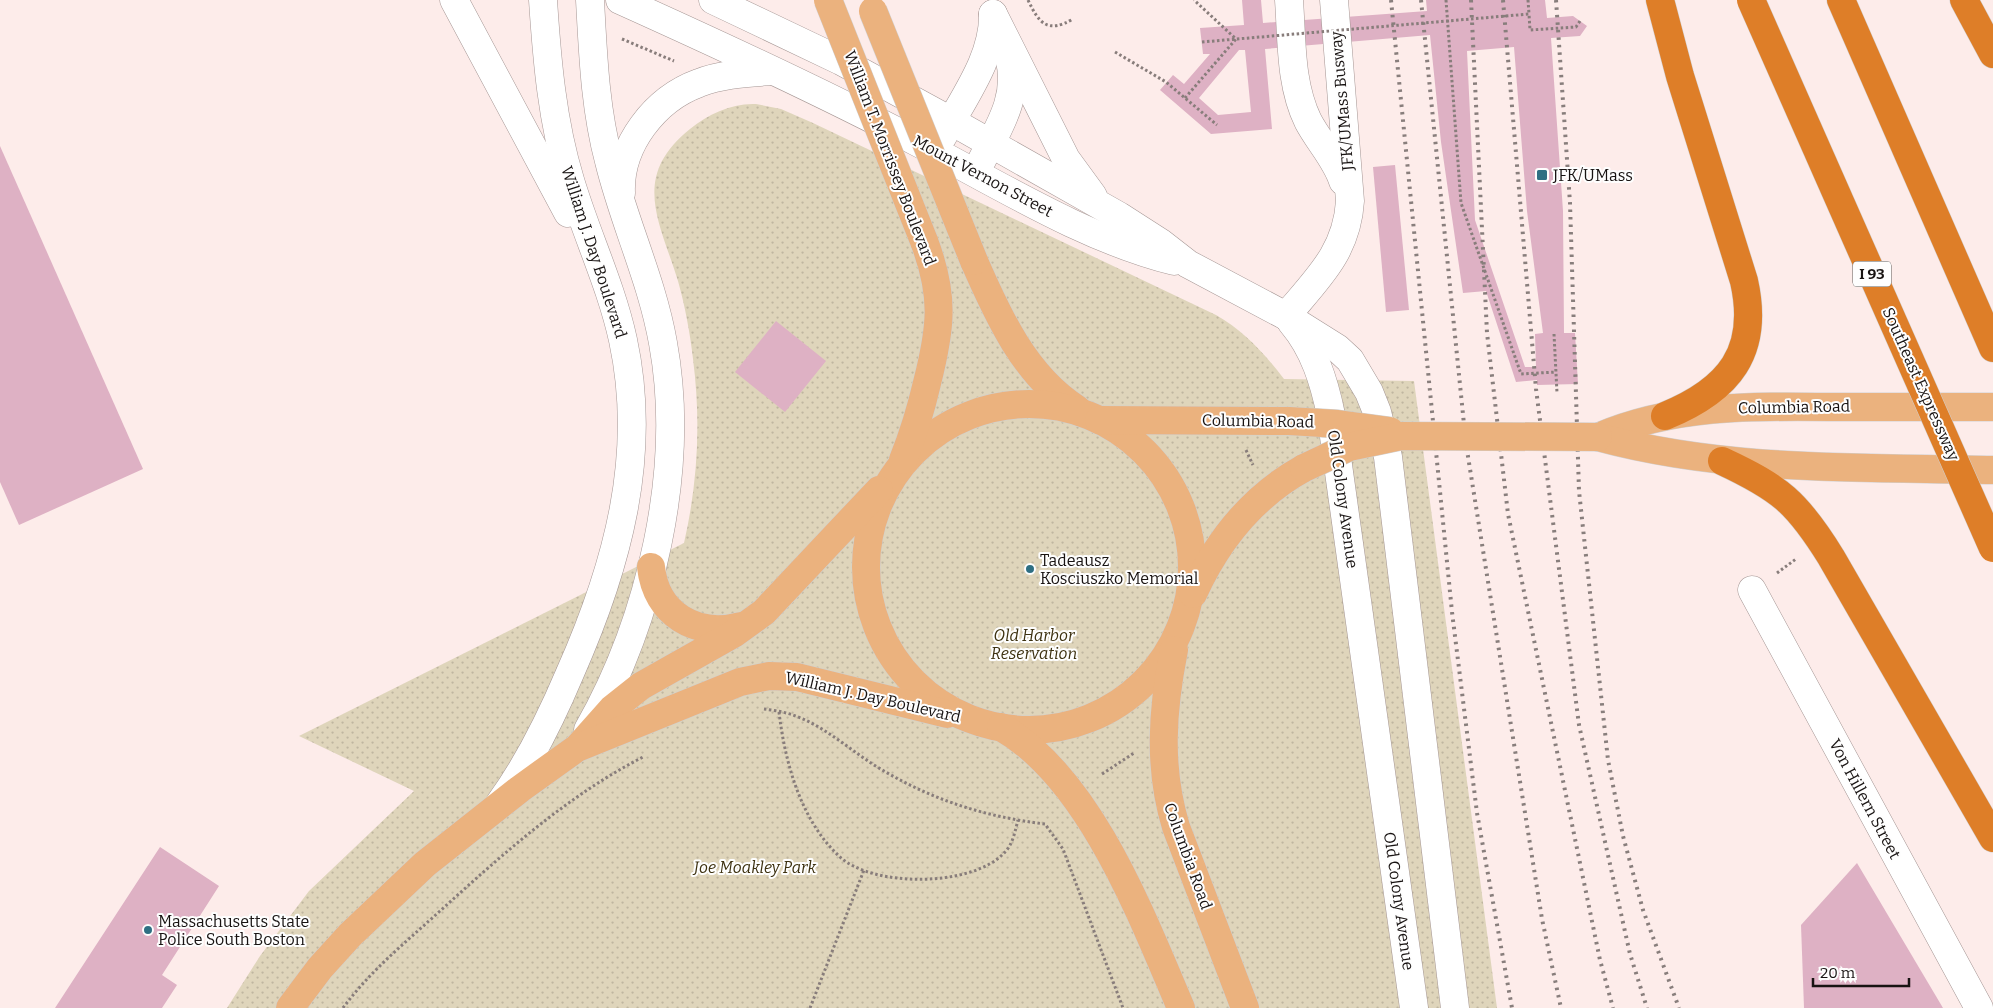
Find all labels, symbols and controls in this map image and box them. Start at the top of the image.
street label: JFK/UMass Busway [1326,30,1358,172]
street label: William T. Morrissey Boulevard [840,48,940,269]
street label: Mount Vernon Street [910,131,1056,221]
street label: William J. Day Boulevard [557,164,631,341]
place label: JFK/UMass [1552,166,1633,185]
marker: JFK/UMass [1535,168,1549,182]
road number: I 93 [1853,262,1891,286]
street label: Southeast Expressway [1879,305,1964,464]
street label: Columbia Road [1738,397,1851,417]
street label: Columbia Road [1202,411,1315,431]
street label: Old Colony Avenue [1324,429,1362,569]
place label: Tadeausz Kosciuszko Memorial [1040,551,1199,588]
marker: Tadeausz Kosciuszko Memorial [1024,563,1036,575]
park label: Old Harbor Reservation [991,626,1077,663]
street label: William J. Day Boulevard [783,668,963,727]
street label: Von Hillern Street [1825,736,1905,862]
street label: Columbia Road [1160,800,1216,912]
street label: Old Colony Avenue [1380,831,1418,971]
park label: Joe Moakley Park [692,858,816,877]
place label: Massachusetts State Police South Boston [158,912,309,949]
marker: Massachusetts State Police South Boston [142,924,154,936]
scale bar [1813,956,1909,988]
text: 20 m [1820,964,1856,982]

